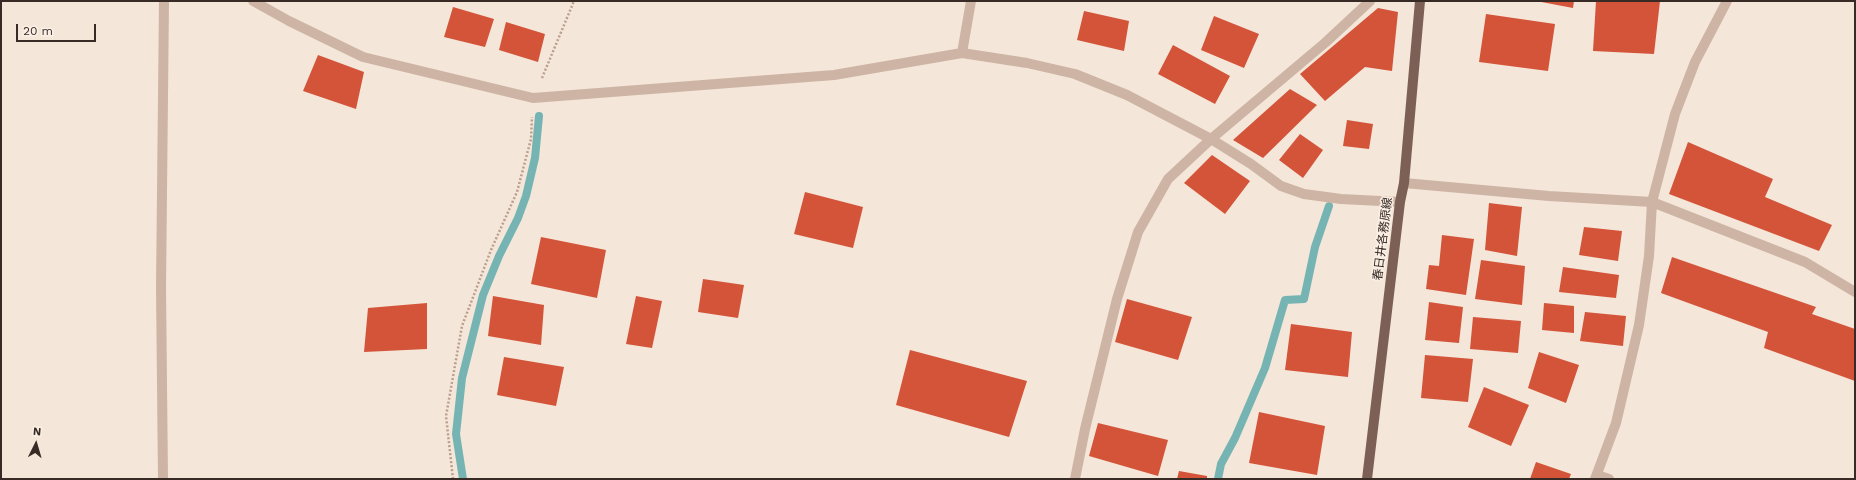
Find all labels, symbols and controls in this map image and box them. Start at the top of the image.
scale bar [18,16,98,42]
text: 20 m [23,24,53,38]
street label: 春日井各務原線 [1371,196,1395,282]
north arrow [16,424,56,464]
text: N [32,425,42,438]

